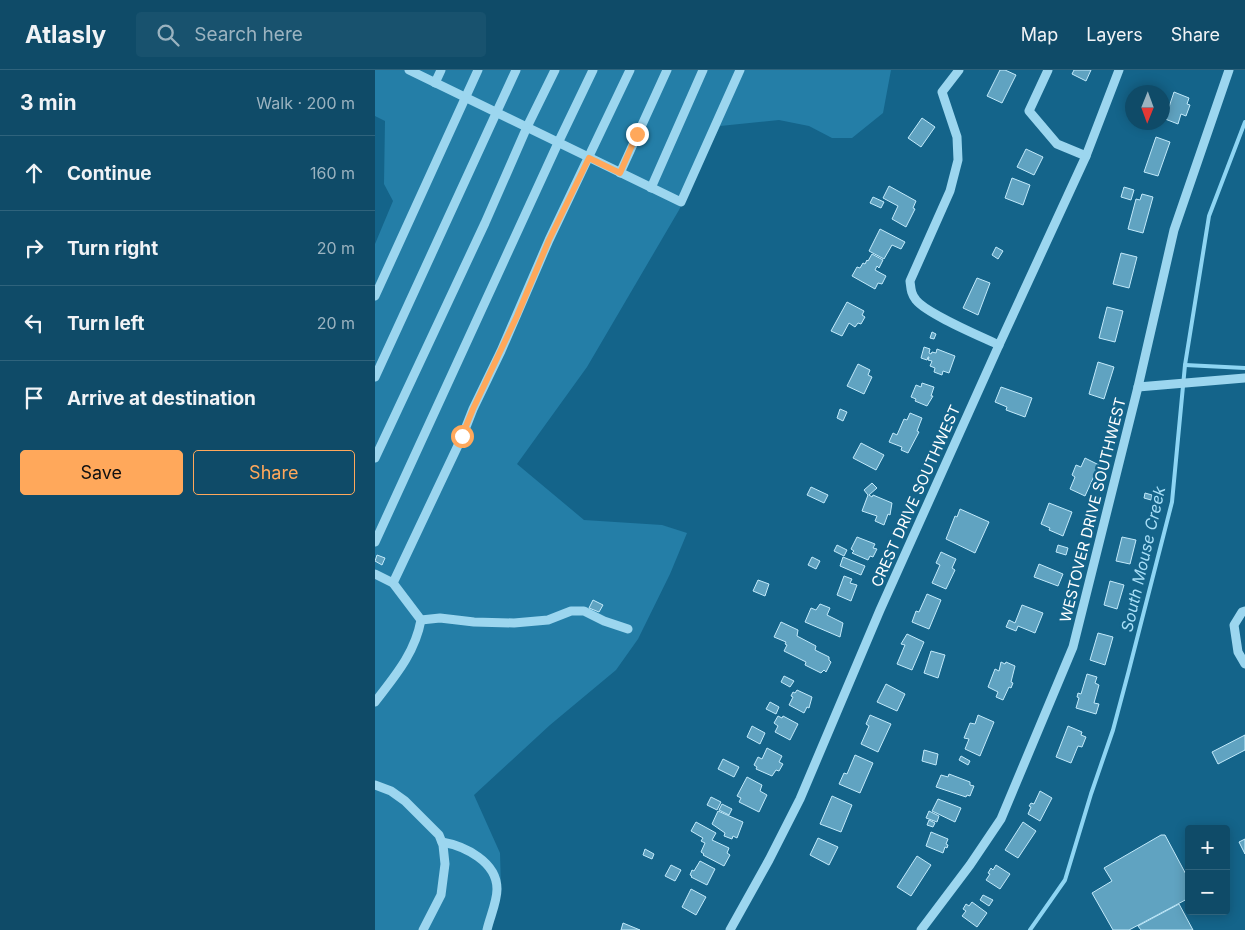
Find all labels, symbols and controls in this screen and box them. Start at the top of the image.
search box [136,12,486,57]
text: Atlasly [25,20,106,49]
icon: search [154,21,182,49]
text: Search here [194,23,303,46]
text: Map [1021,24,1058,45]
text: Layers [1086,24,1143,45]
text: Share [1171,24,1220,45]
north arrow [1125,85,1170,130]
text: 3 min [20,90,76,115]
text: Walk · 200 m [256,93,355,113]
route end [626,123,649,146]
icon: ahead [20,159,48,187]
text: Continue [67,162,152,185]
text: 160 m [310,163,355,183]
icon: right [20,234,48,262]
text: Turn right [67,237,158,260]
text: 20 m [317,238,355,258]
icon: left [20,309,48,337]
text: Turn left [67,312,145,335]
text: 20 m [317,313,355,333]
icon: arrive [20,384,48,412]
text: Arrive at destination [67,387,256,410]
street label: WESTOVER DRIVE SOUTHWEST [1055,395,1130,624]
street label: CREST DRIVE SOUTHWEST [867,402,964,590]
route start [451,425,474,448]
button: Save [20,450,183,495]
button: Share [193,450,355,495]
water label: South Mouse Creek [1117,484,1170,634]
map controls [1185,825,1230,915]
button: + [1185,825,1230,870]
button: − [1185,870,1230,915]

